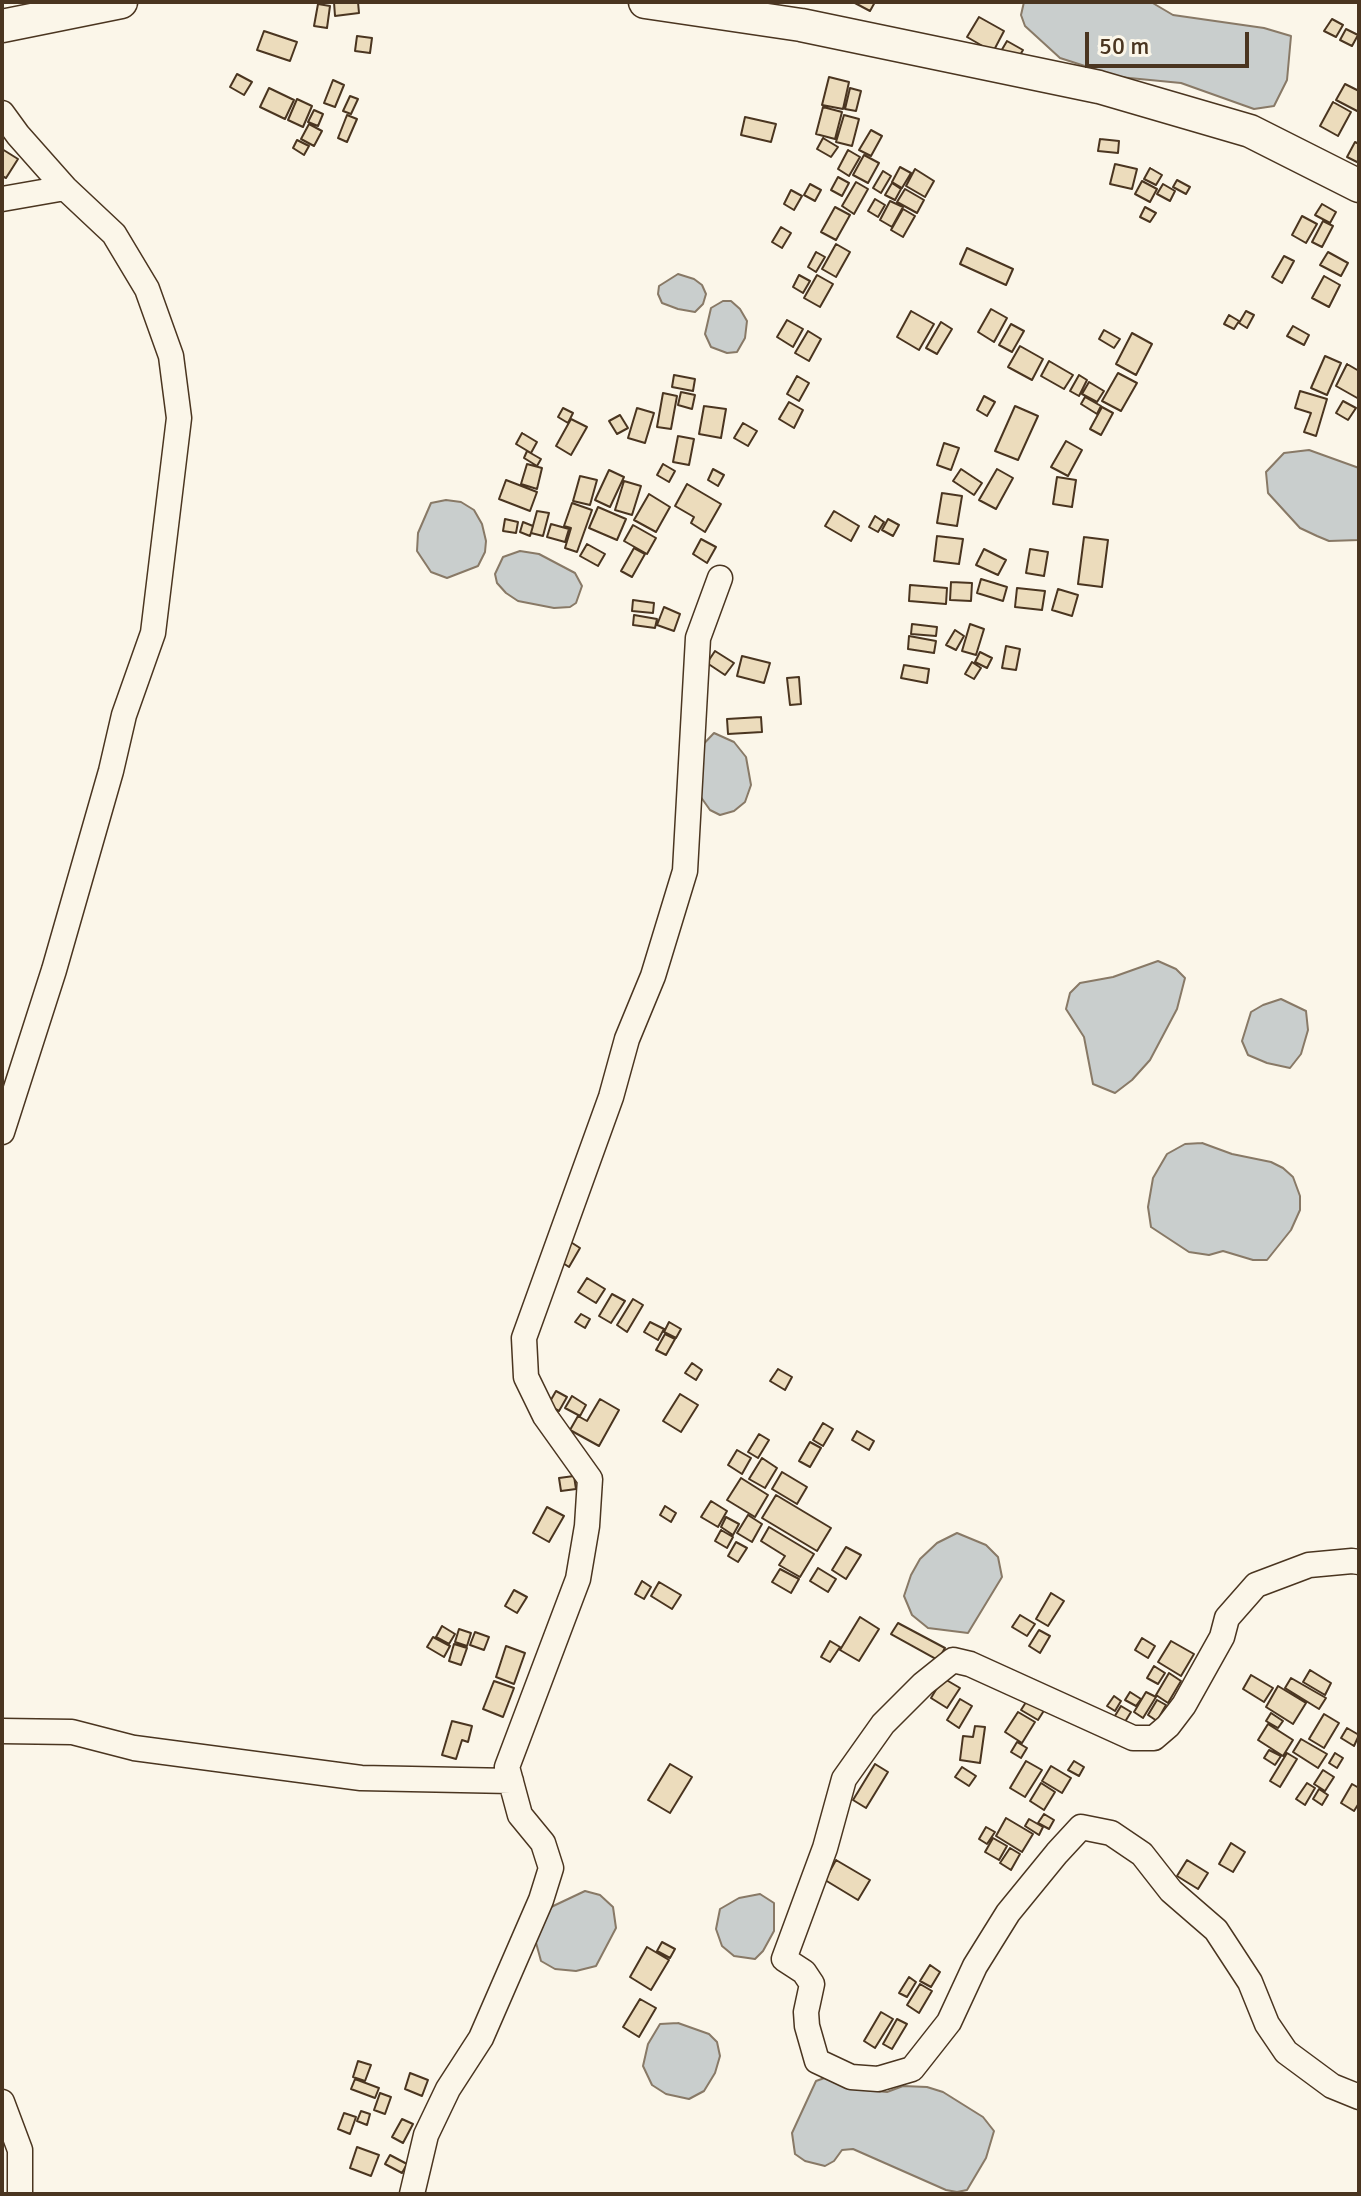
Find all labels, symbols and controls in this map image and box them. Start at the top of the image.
scale bar [1089,16,1253,66]
text: 50 m [1099,31,1149,61]

